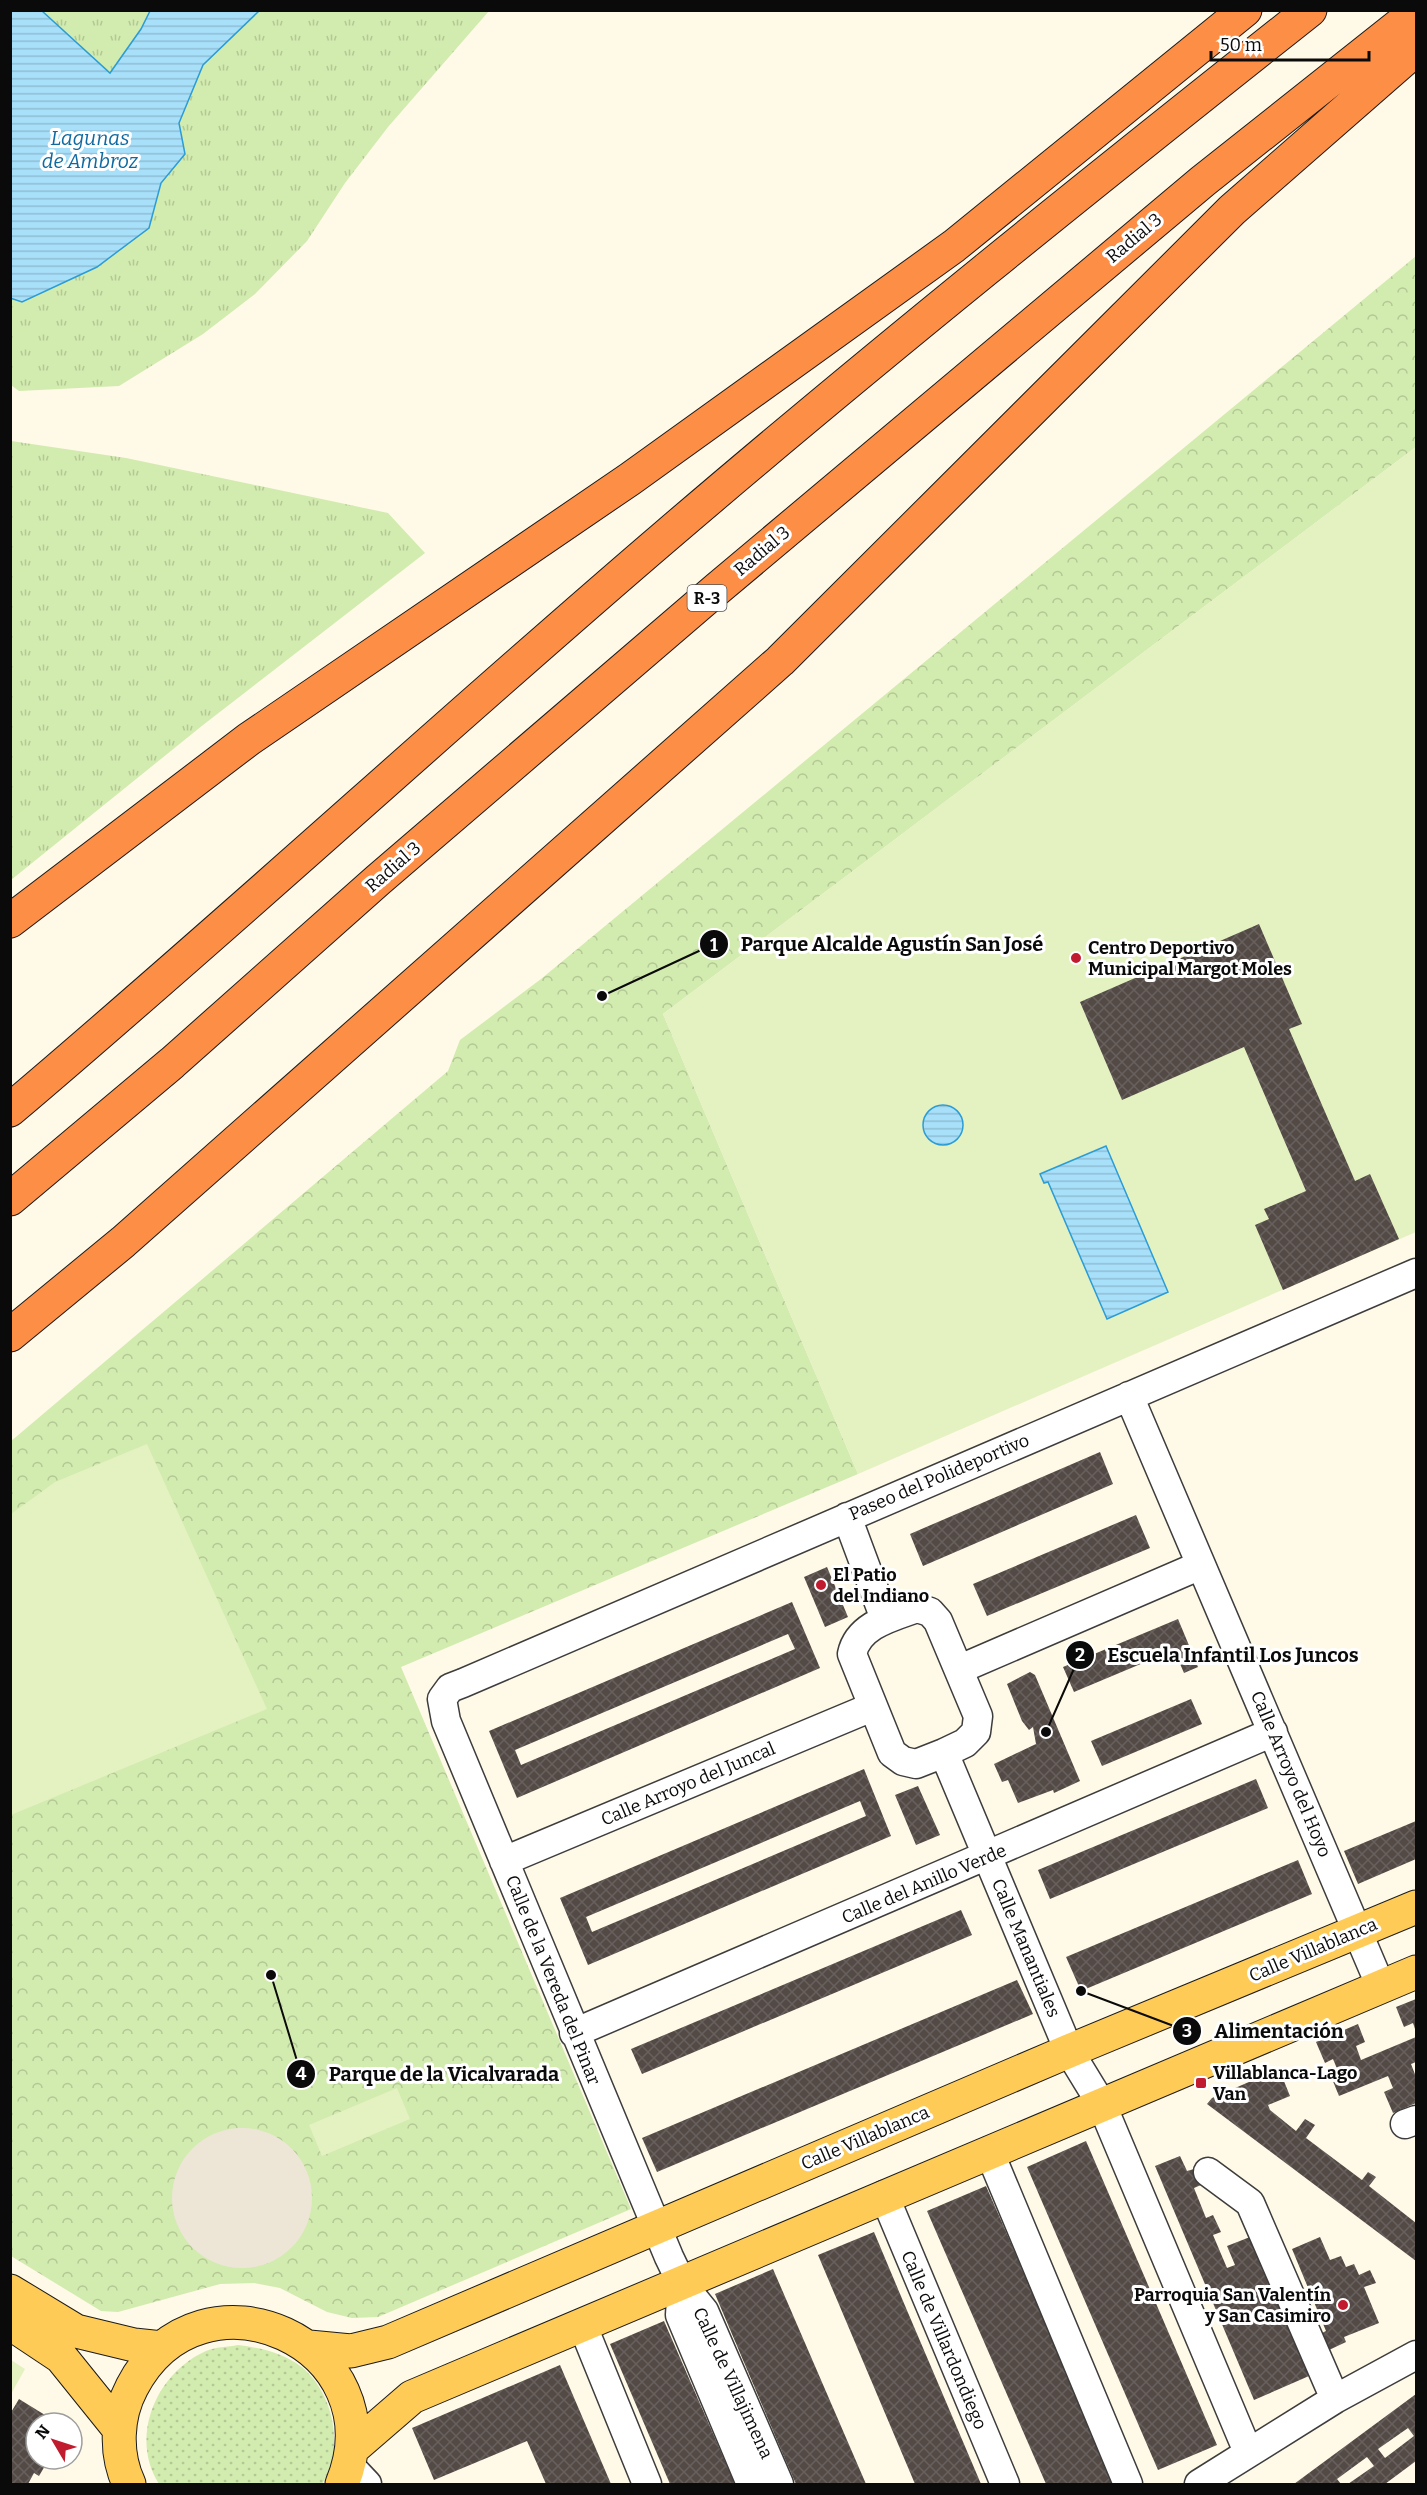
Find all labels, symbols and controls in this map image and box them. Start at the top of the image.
scale bar [1211,24,1368,62]
text: 50 m [1220,34,1262,56]
water label: Lagunas de Ambroz [42,126,139,173]
street label: Radial 3 [1102,208,1166,268]
street label: Radial 3 [730,521,794,581]
road number: R-3 [688,585,726,611]
street label: Radial 3 [361,837,425,897]
callout: Parque Alcalde Agustín San José [699,925,1055,963]
text: Parque Alcalde Agustín San José [741,932,1043,956]
text: 1 [710,934,718,956]
place label: Centro Deportivo Municipal Margot Moles [1088,937,1292,980]
marker: Centro Deportivo Municipal Margot Moles [1069,951,1083,965]
street label: Paseo del Polideportivo [846,1429,1032,1525]
place label: El Patio del Indiano [833,1564,929,1607]
marker: El Patio del Indiano [814,1578,828,1592]
callout: Escuela Infantil Los Juncos [1065,1636,1370,1674]
text: Escuela Infantil Los Juncos [1107,1643,1359,1667]
text: 2 [1075,1644,1085,1666]
street label: Calle Arroyo del Hoyo [1246,1688,1336,1860]
street label: Calle Arroyo del Juncal [598,1737,778,1831]
street label: Calle del Anillo Verde [838,1839,1010,1929]
street label: Calle de la Vereda del Pinar [501,1872,605,2088]
street label: Calle Manantiales [987,1875,1065,2021]
street label: Calle Villablanca [1246,1913,1381,1987]
callout: Alimentación [1172,2012,1355,2050]
text: Alimentación [1214,2019,1344,2043]
text: 3 [1182,2020,1192,2042]
callout: Parque de la Vicalvarada [286,2055,571,2093]
text: Parque de la Vicalvarada [329,2062,559,2086]
place label: Villablanca-Lago Van [1213,2062,1357,2105]
text: 4 [296,2063,307,2085]
marker: Villablanca-Lago Van [1194,2076,1208,2090]
street label: Calle Villablanca [798,2101,933,2175]
street label: Calle de Villardondiego [896,2247,992,2433]
place label: Parroquia San Valentín y San Casimiro [1134,2284,1331,2327]
marker: Parroquia San Valentín y San Casimiro [1336,2298,1350,2312]
street label: Calle de Villajimena [688,2304,778,2462]
north arrow [24,2411,84,2471]
text: N [31,2421,54,2443]

